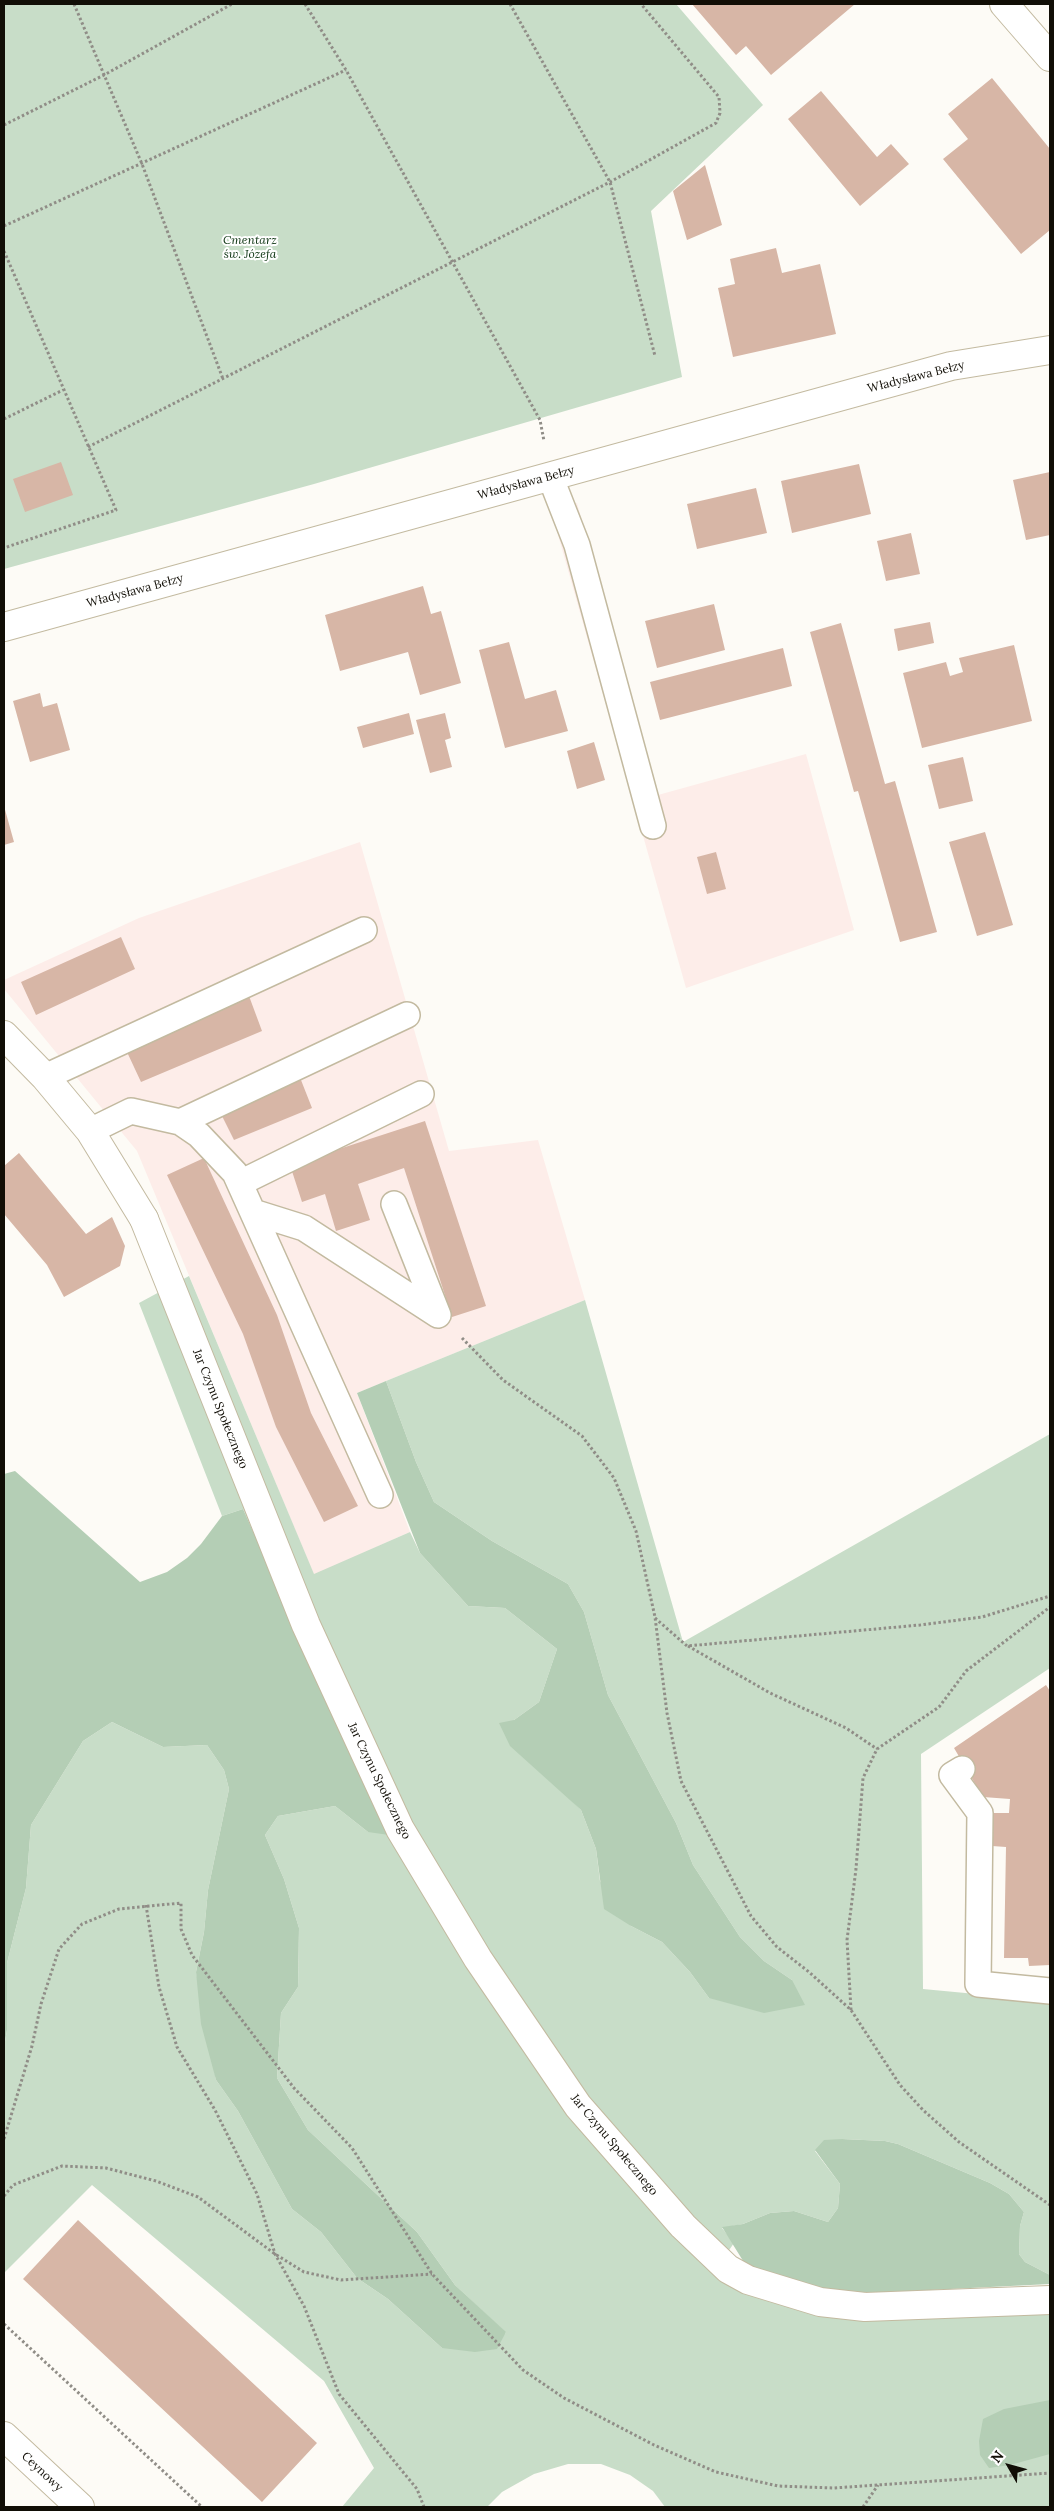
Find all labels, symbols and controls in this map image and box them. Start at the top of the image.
park label: Cmentarz św. Józefa [223,234,277,262]
street label: Władysława Bełzy [866,358,966,396]
street label: Władysława Bełzy [476,463,576,503]
street label: Władysława Bełzy [85,571,185,611]
street label: Jar Czynu Społecznego [189,1347,251,1471]
street label: Jar Czynu Społecznego [344,1720,414,1842]
street label: Jar Czynu Społecznego [567,2091,661,2199]
north arrow [984,2441,1034,2491]
text: N [987,2447,1008,2467]
street label: Ceynowy [18,2449,66,2495]

